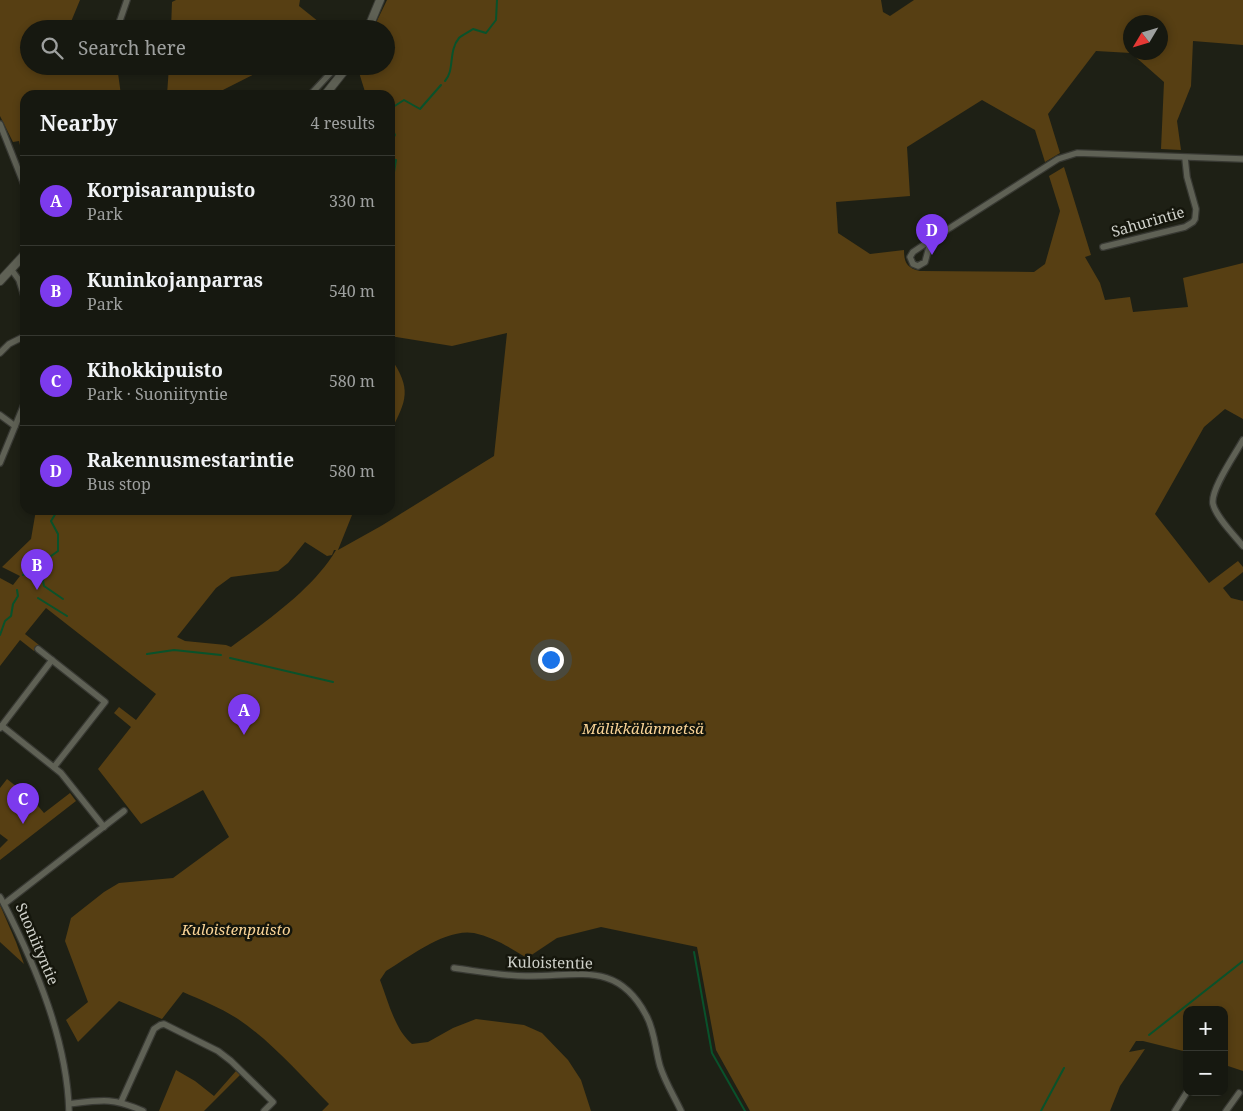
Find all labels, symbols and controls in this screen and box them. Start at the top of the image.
north arrow [1123,15,1168,60]
search box [20,20,395,75]
icon: search [38,34,66,62]
text: Search here [78,35,186,61]
text: Nearby [40,109,118,137]
text: 4 results [311,112,375,134]
text: Korpisaranpuisto [87,177,255,203]
text: A [50,190,62,212]
text: 330 m [329,190,375,212]
street label: Sahurintie [1109,201,1187,241]
text: Park [87,203,123,225]
pin: D [916,214,948,255]
text: Kuninkojanparras [87,267,263,293]
text: B [51,280,61,302]
text: 540 m [329,280,375,302]
text: Park [87,293,123,315]
text: Kihokkipuisto [87,357,223,383]
text: C [51,370,61,392]
text: 580 m [329,370,375,392]
text: Park · Suoniityntie [87,383,228,405]
text: Rakennusmestarintie [87,447,294,473]
text: D [50,460,62,482]
text: 580 m [329,460,375,482]
text: Bus stop [87,473,151,495]
pin: B [21,549,53,590]
your location [538,647,564,673]
pin: A [228,694,260,735]
park label: Mälikkälänmetsä [581,718,704,738]
pin: C [7,783,39,824]
street label: Suoniityntie [12,900,64,988]
park label: Kuloistenpuisto [180,919,291,939]
street label: Kuloistentie [507,951,593,973]
map controls [1183,1006,1228,1096]
button: + [1183,1006,1228,1051]
button: − [1183,1051,1228,1096]

